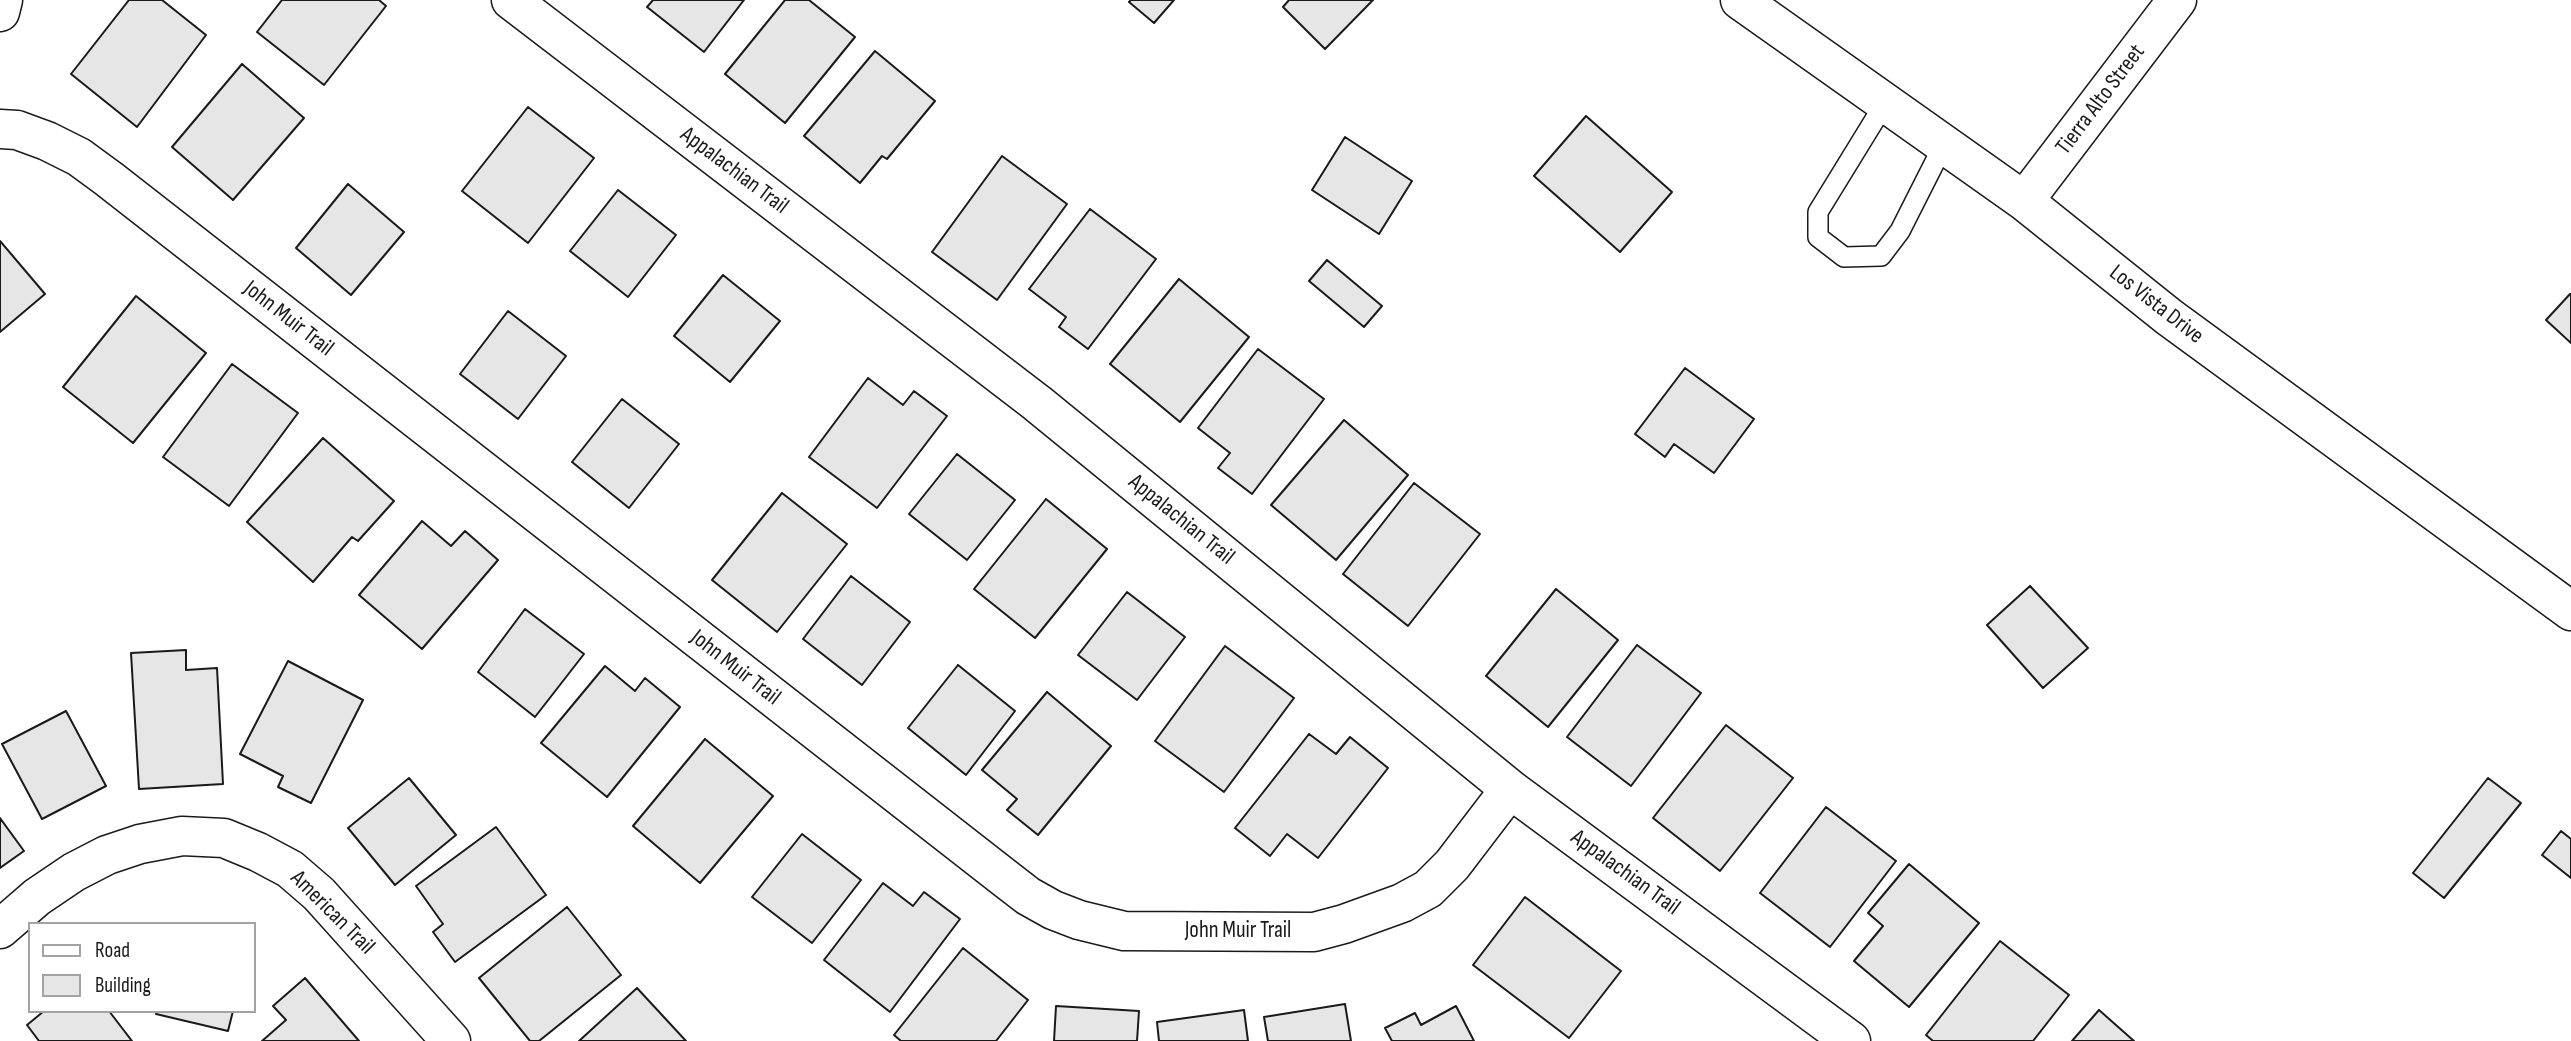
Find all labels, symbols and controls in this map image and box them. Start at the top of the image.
street label: Tierra Alto Street [2051,39,2151,161]
street label: Appalachian Trail [674,121,794,221]
street label: Los Vista Drive [2103,260,2209,350]
street label: John Muir Trail [237,275,339,363]
street label: Appalachian Trail [1122,469,1240,571]
street label: John Muir Trail [684,624,786,712]
street label: Appalachian Trail [1565,824,1685,922]
street label: American Trail [284,865,380,961]
street label: John Muir Trail [1185,917,1291,945]
legend [28,922,256,1013]
text: Road [95,938,130,963]
text: Building [95,973,151,998]

